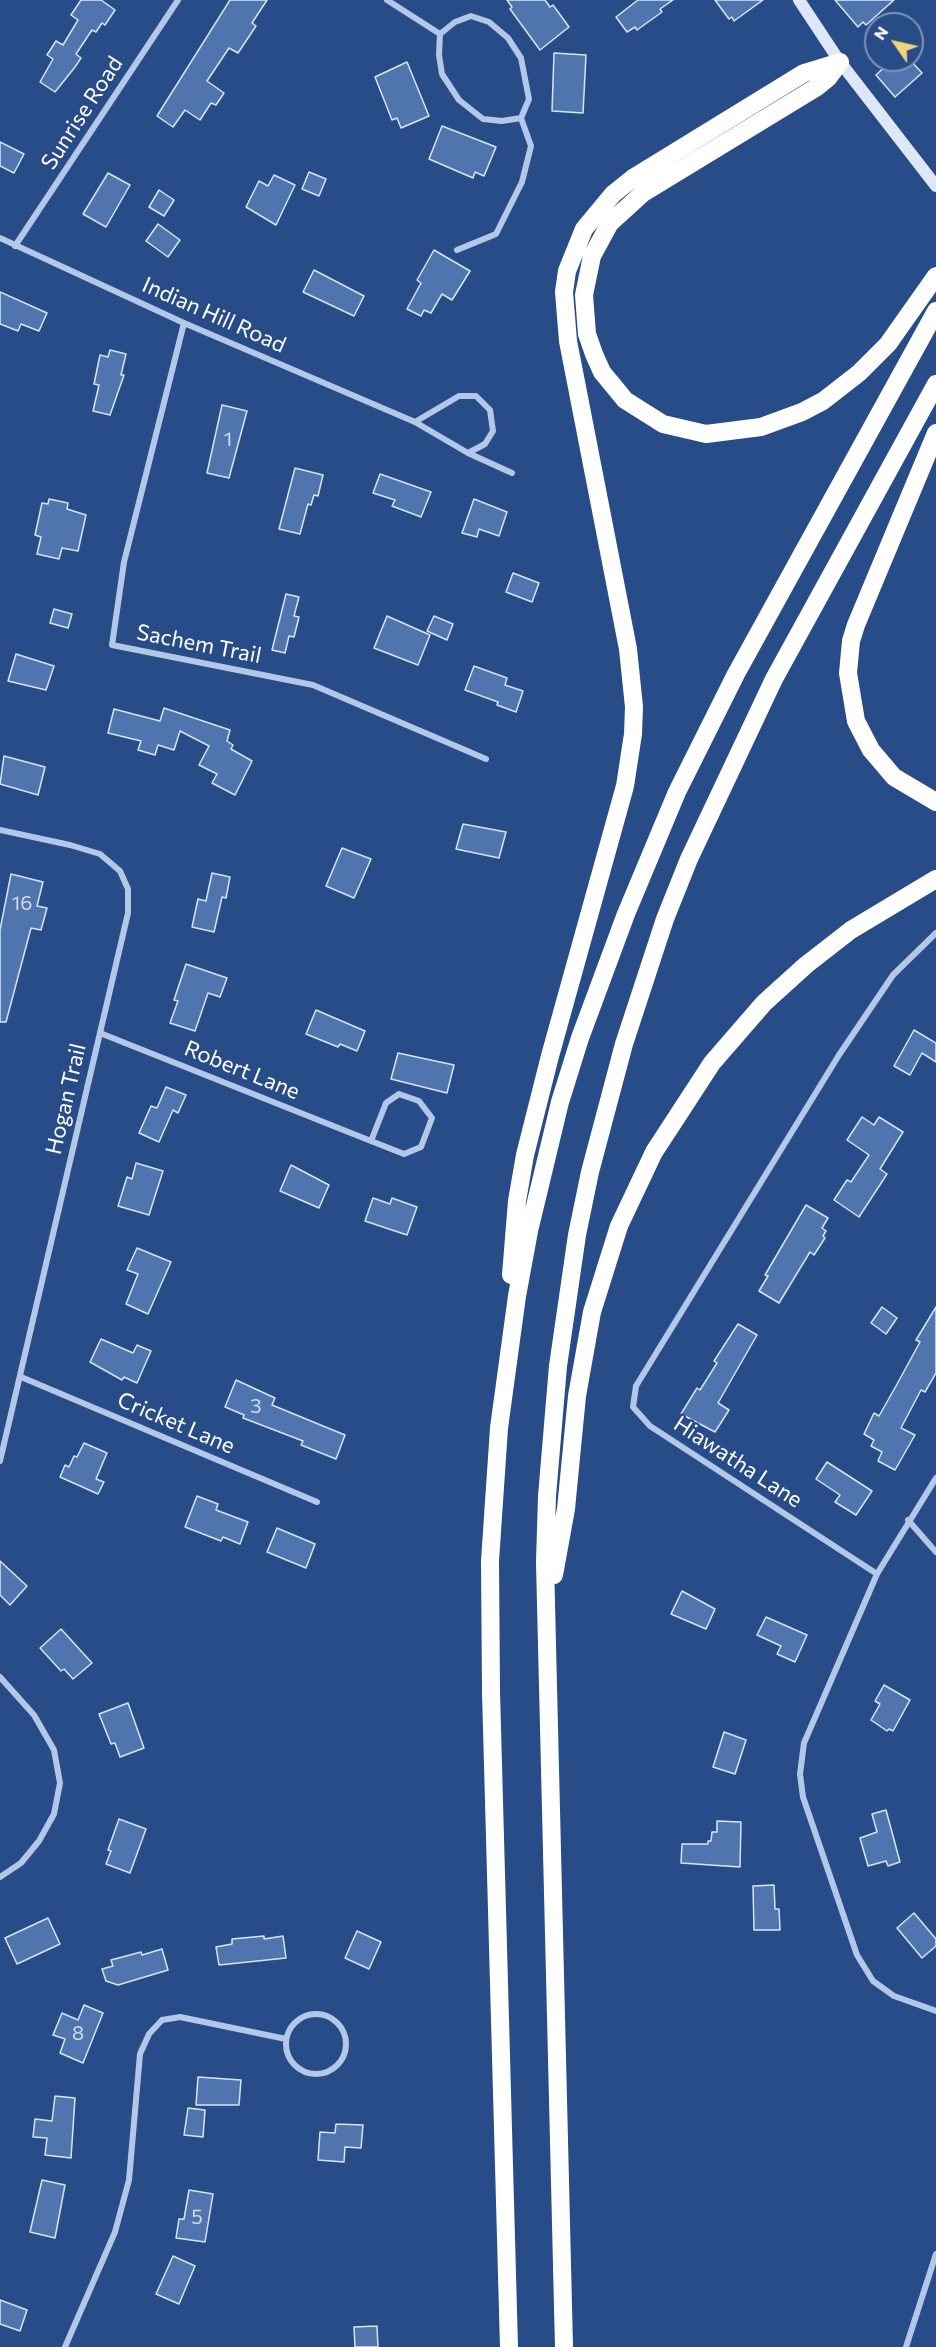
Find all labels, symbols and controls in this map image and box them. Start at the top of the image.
north arrow [864,12,924,72]
text: N [869,22,892,43]
street label: Sunrise Road [36,52,128,174]
street label: Indian Hill Road [138,272,290,358]
house number: 1 [224,427,232,451]
street label: Sachem Trail [134,619,264,669]
house number: 16 [12,891,32,915]
street label: Robert Lane [180,1035,304,1105]
street label: Hogan Trail [40,1041,92,1157]
street label: Cricket Lane [113,1386,239,1460]
house number: 3 [250,1394,262,1418]
street label: Hiawatha Lane [669,1411,807,1513]
house number: 8 [72,2021,84,2045]
house number: 5 [191,2205,203,2229]

